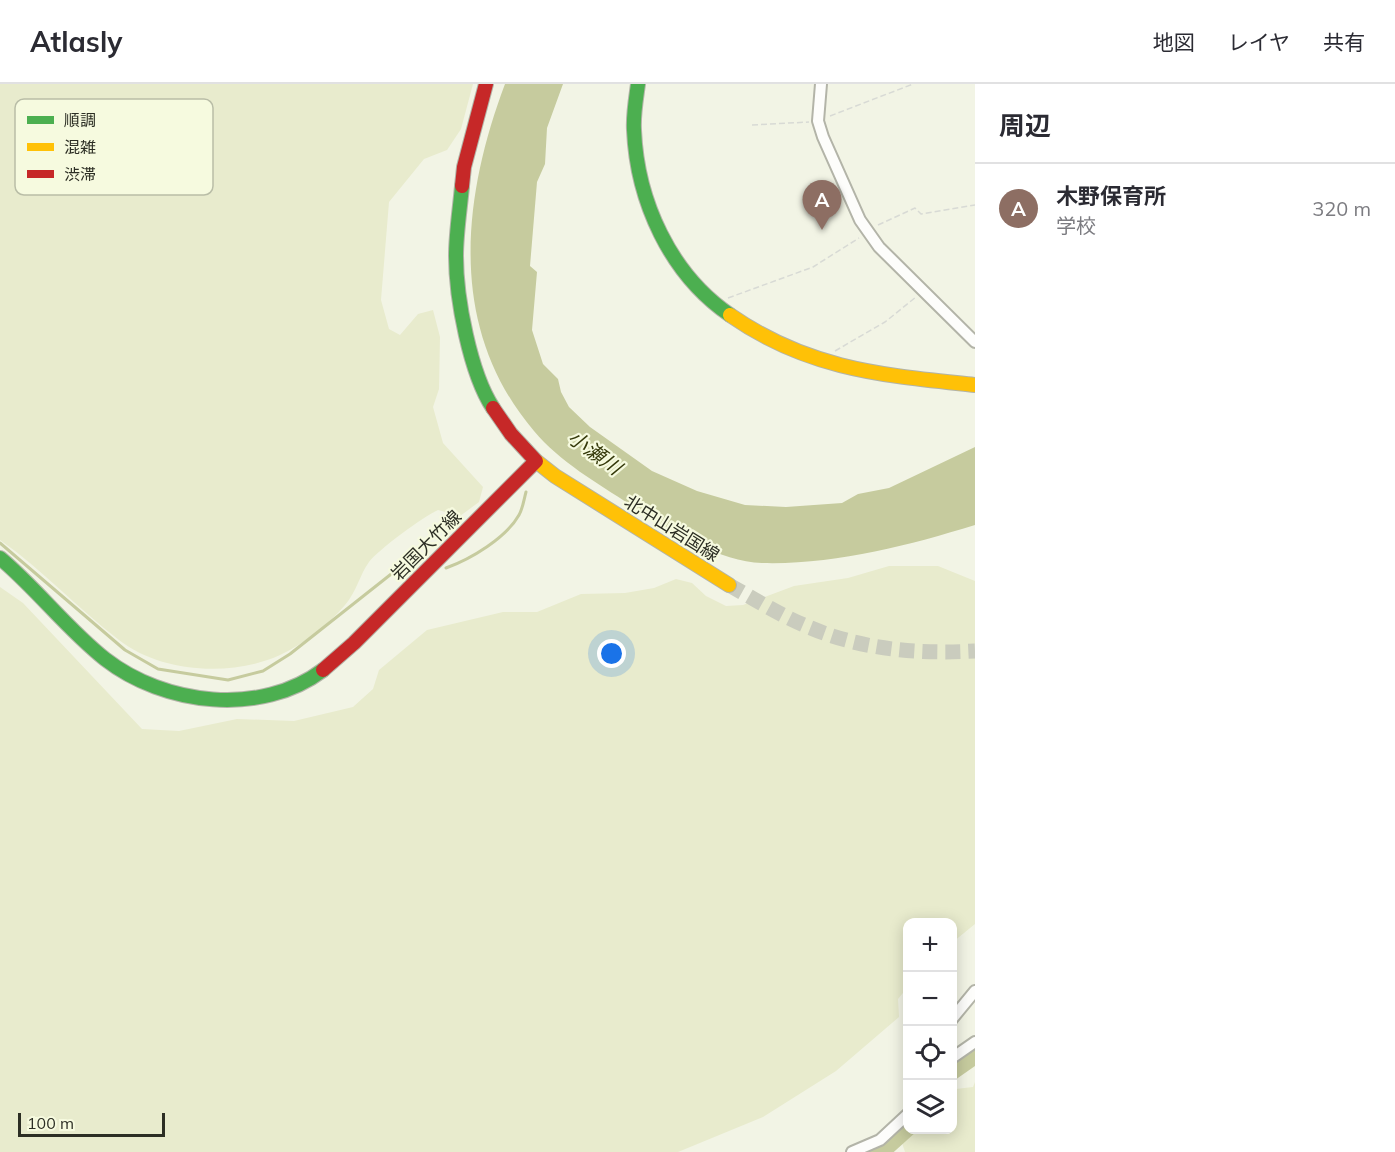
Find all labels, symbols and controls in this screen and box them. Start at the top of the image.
text: Atlasly [30,24,122,59]
text: 地図 [1153,29,1195,55]
text: レイヤ [1228,29,1290,55]
text: 共有 [1323,29,1365,55]
legend [15,99,213,195]
text: 周辺 [999,109,1051,142]
text: 順調 [64,110,96,130]
text: 混雑 [64,137,96,157]
text: 渋滞 [64,164,96,184]
pin: A [802,180,842,230]
text: 木野保育所 [1056,182,1166,210]
text: A [1011,196,1026,221]
text: 320 m [1312,196,1371,221]
text: 学校 [1056,213,1096,238]
water label: 小瀬川 [563,424,628,481]
street label: 北中山岩国線 [620,490,724,566]
street label: 岩国大竹線 [386,505,466,585]
your location [597,639,626,668]
map controls [903,918,957,1134]
button: + [903,918,957,972]
button: − [903,972,957,1026]
button: locate [903,1026,957,1080]
button: layers [903,1080,957,1134]
scale bar [18,1110,165,1138]
text: 100 m [27,1113,74,1133]

